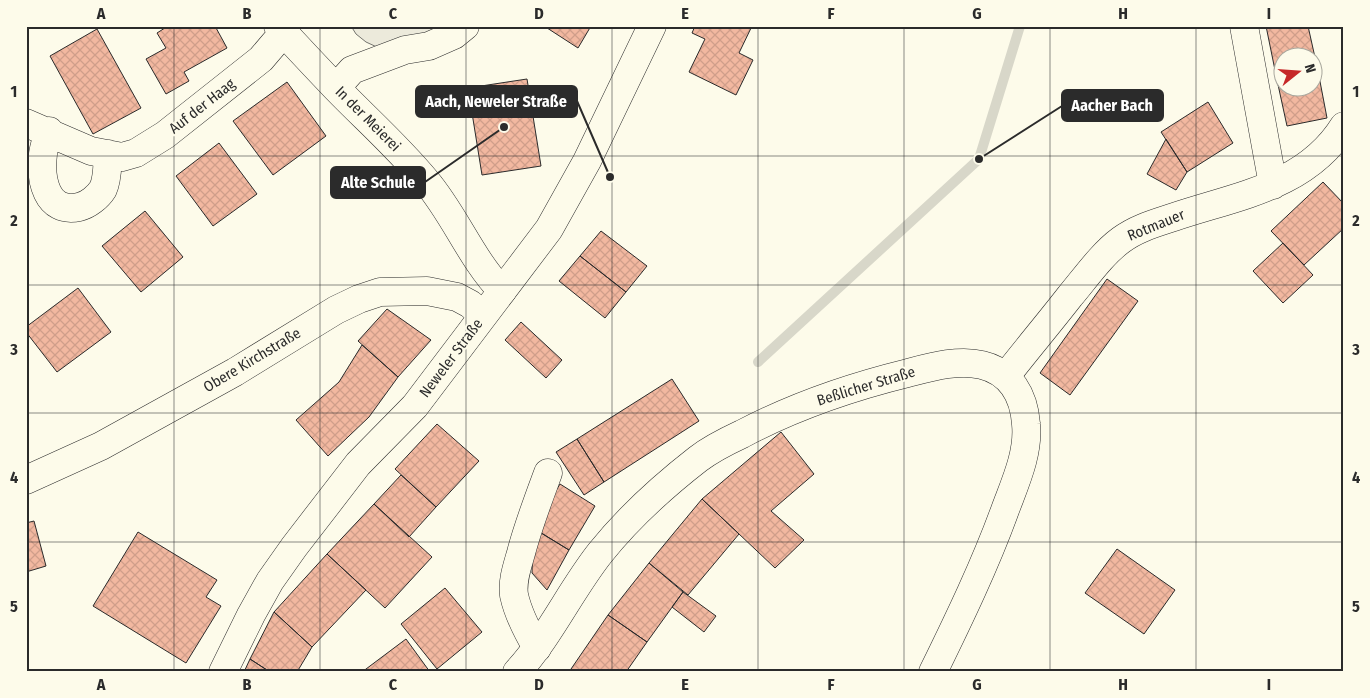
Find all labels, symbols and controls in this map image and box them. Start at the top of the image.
text: A [96,4,106,23]
text: B [243,4,252,23]
text: C [389,4,398,23]
text: D [534,4,544,23]
text: E [681,4,689,23]
text: F [827,4,835,23]
text: G [972,4,982,23]
text: H [1118,4,1128,23]
text: I [1267,4,1271,23]
north arrow [1272,48,1322,98]
text: N [1301,62,1319,75]
street label: Auf der Haag [165,75,239,137]
text: 1 [11,82,17,101]
text: 1 [1353,82,1359,101]
street label: In der Meierei [332,83,404,155]
callout: Aach, Neweler Straße [416,86,577,117]
callout: Aacher Bach [1062,90,1163,121]
text: Aach, Neweler Straße [424,92,567,111]
text: Aacher Bach [1070,96,1153,115]
callout: Alte Schule [331,167,425,198]
text: Alte Schule [340,173,415,192]
street label: Rotmauer [1125,205,1188,245]
text: 2 [9,211,18,230]
text: 2 [1351,211,1360,230]
street label: Neweler Straße [416,315,486,401]
street label: Obere Kirchstraße [200,324,304,396]
text: 3 [9,340,18,359]
text: 3 [1351,340,1360,359]
street label: Beßlicher Straße [815,363,917,409]
text: 4 [10,468,18,487]
text: 4 [1352,468,1360,487]
text: 5 [10,597,18,616]
text: 5 [1352,597,1360,616]
text: A [96,675,106,694]
text: B [243,675,252,694]
text: C [389,675,398,694]
text: D [534,675,544,694]
text: E [681,675,689,694]
text: F [827,675,835,694]
text: G [972,675,982,694]
text: H [1118,675,1128,694]
text: I [1267,675,1271,694]

